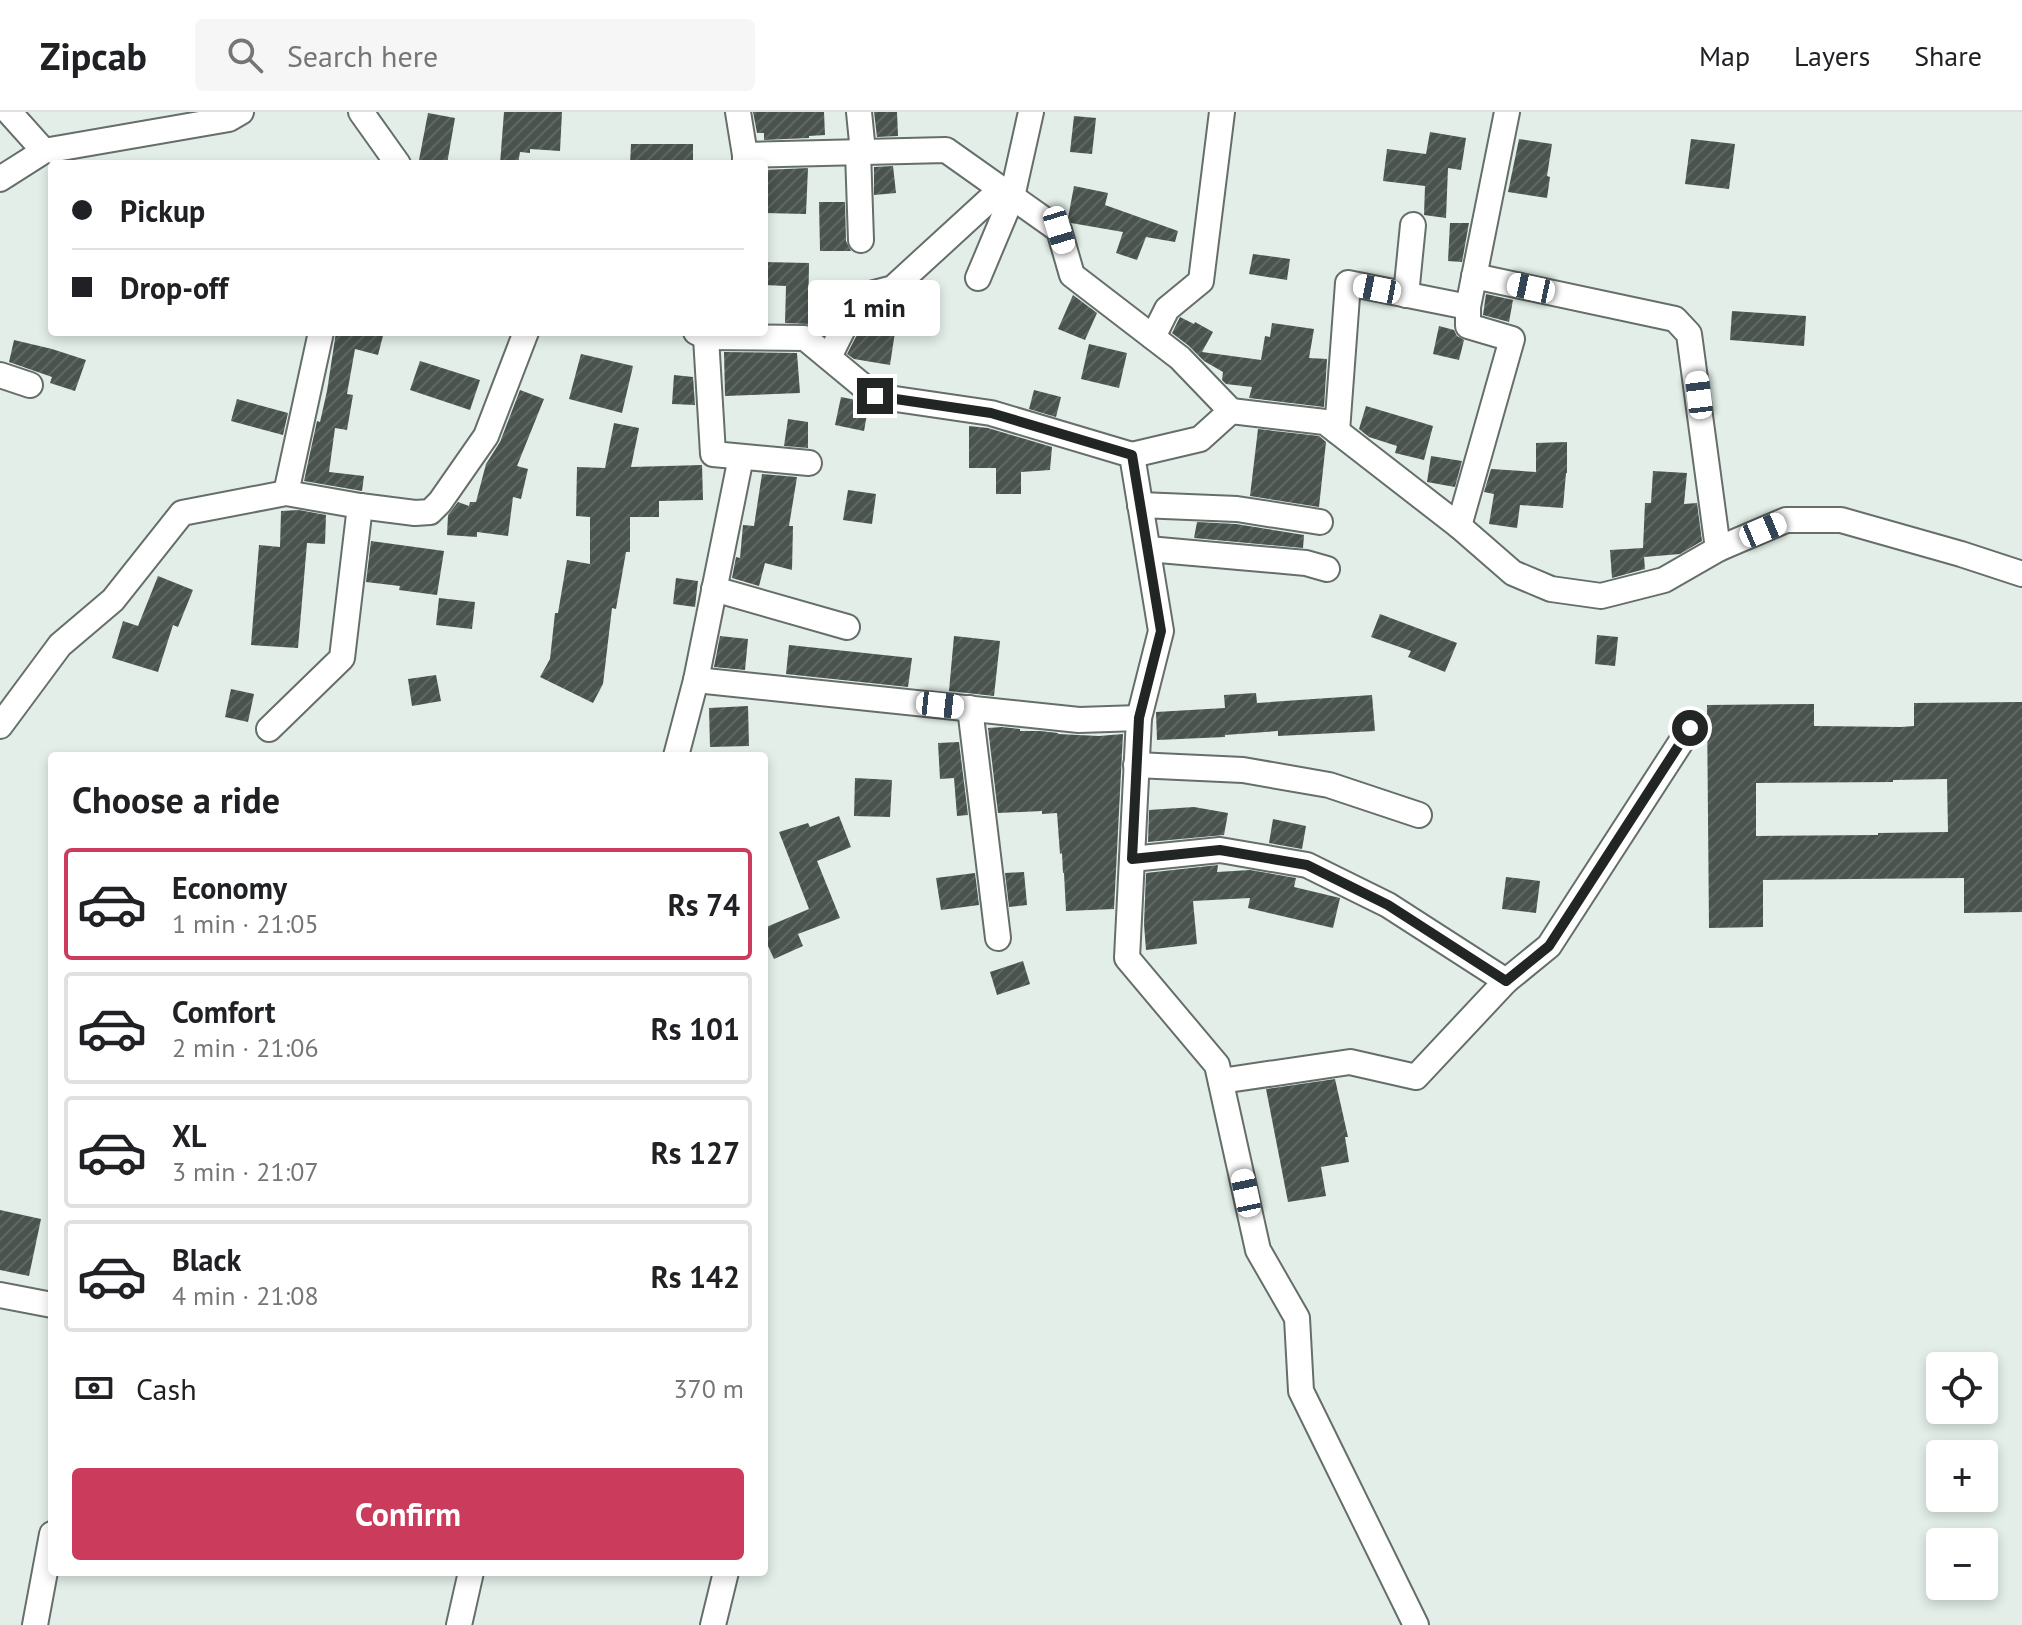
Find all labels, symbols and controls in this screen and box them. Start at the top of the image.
search box [195,19,755,91]
text: Zipcab [40,31,147,80]
icon: search [223,33,267,77]
text: Search here [287,36,438,75]
text: Map [1699,37,1750,74]
text: Layers [1794,37,1870,74]
text: Share [1914,37,1982,74]
text: Pickup [120,191,205,230]
car [1041,204,1077,256]
text: Drop-off [120,268,228,307]
car [1505,271,1557,305]
car [1351,273,1403,305]
callout: 1 min [809,280,941,336]
text: 1 min [842,291,906,324]
car [1684,370,1714,420]
route end [857,378,893,414]
car [1736,510,1790,550]
car [915,691,965,719]
route start [1672,710,1708,746]
text: Choose a ride [72,776,280,823]
icon: car [76,868,148,940]
text: Economy [172,868,287,907]
text: Rs 74 [668,885,740,924]
text: 1 min · 21:05 [172,907,319,940]
icon: car [76,992,148,1064]
text: Comfort [172,992,275,1031]
text: Rs 101 [651,1009,740,1048]
text: 2 min · 21:06 [172,1031,319,1064]
icon: car [76,1116,148,1188]
text: XL [172,1116,206,1155]
text: Rs 127 [651,1133,740,1172]
text: 3 min · 21:07 [172,1155,319,1188]
car [1229,1167,1263,1219]
icon: car [76,1240,148,1312]
text: Black [172,1240,241,1279]
text: Rs 142 [651,1257,740,1296]
text: 4 min · 21:08 [172,1279,319,1312]
map controls [1926,1352,1998,1600]
button: locate [1926,1352,1998,1424]
icon: cash [72,1366,116,1410]
text: Cash [136,1369,197,1408]
text: 370 m [673,1372,744,1405]
button: + [1926,1440,1998,1512]
button: Confirm [72,1468,744,1560]
button: − [1926,1528,1998,1600]

